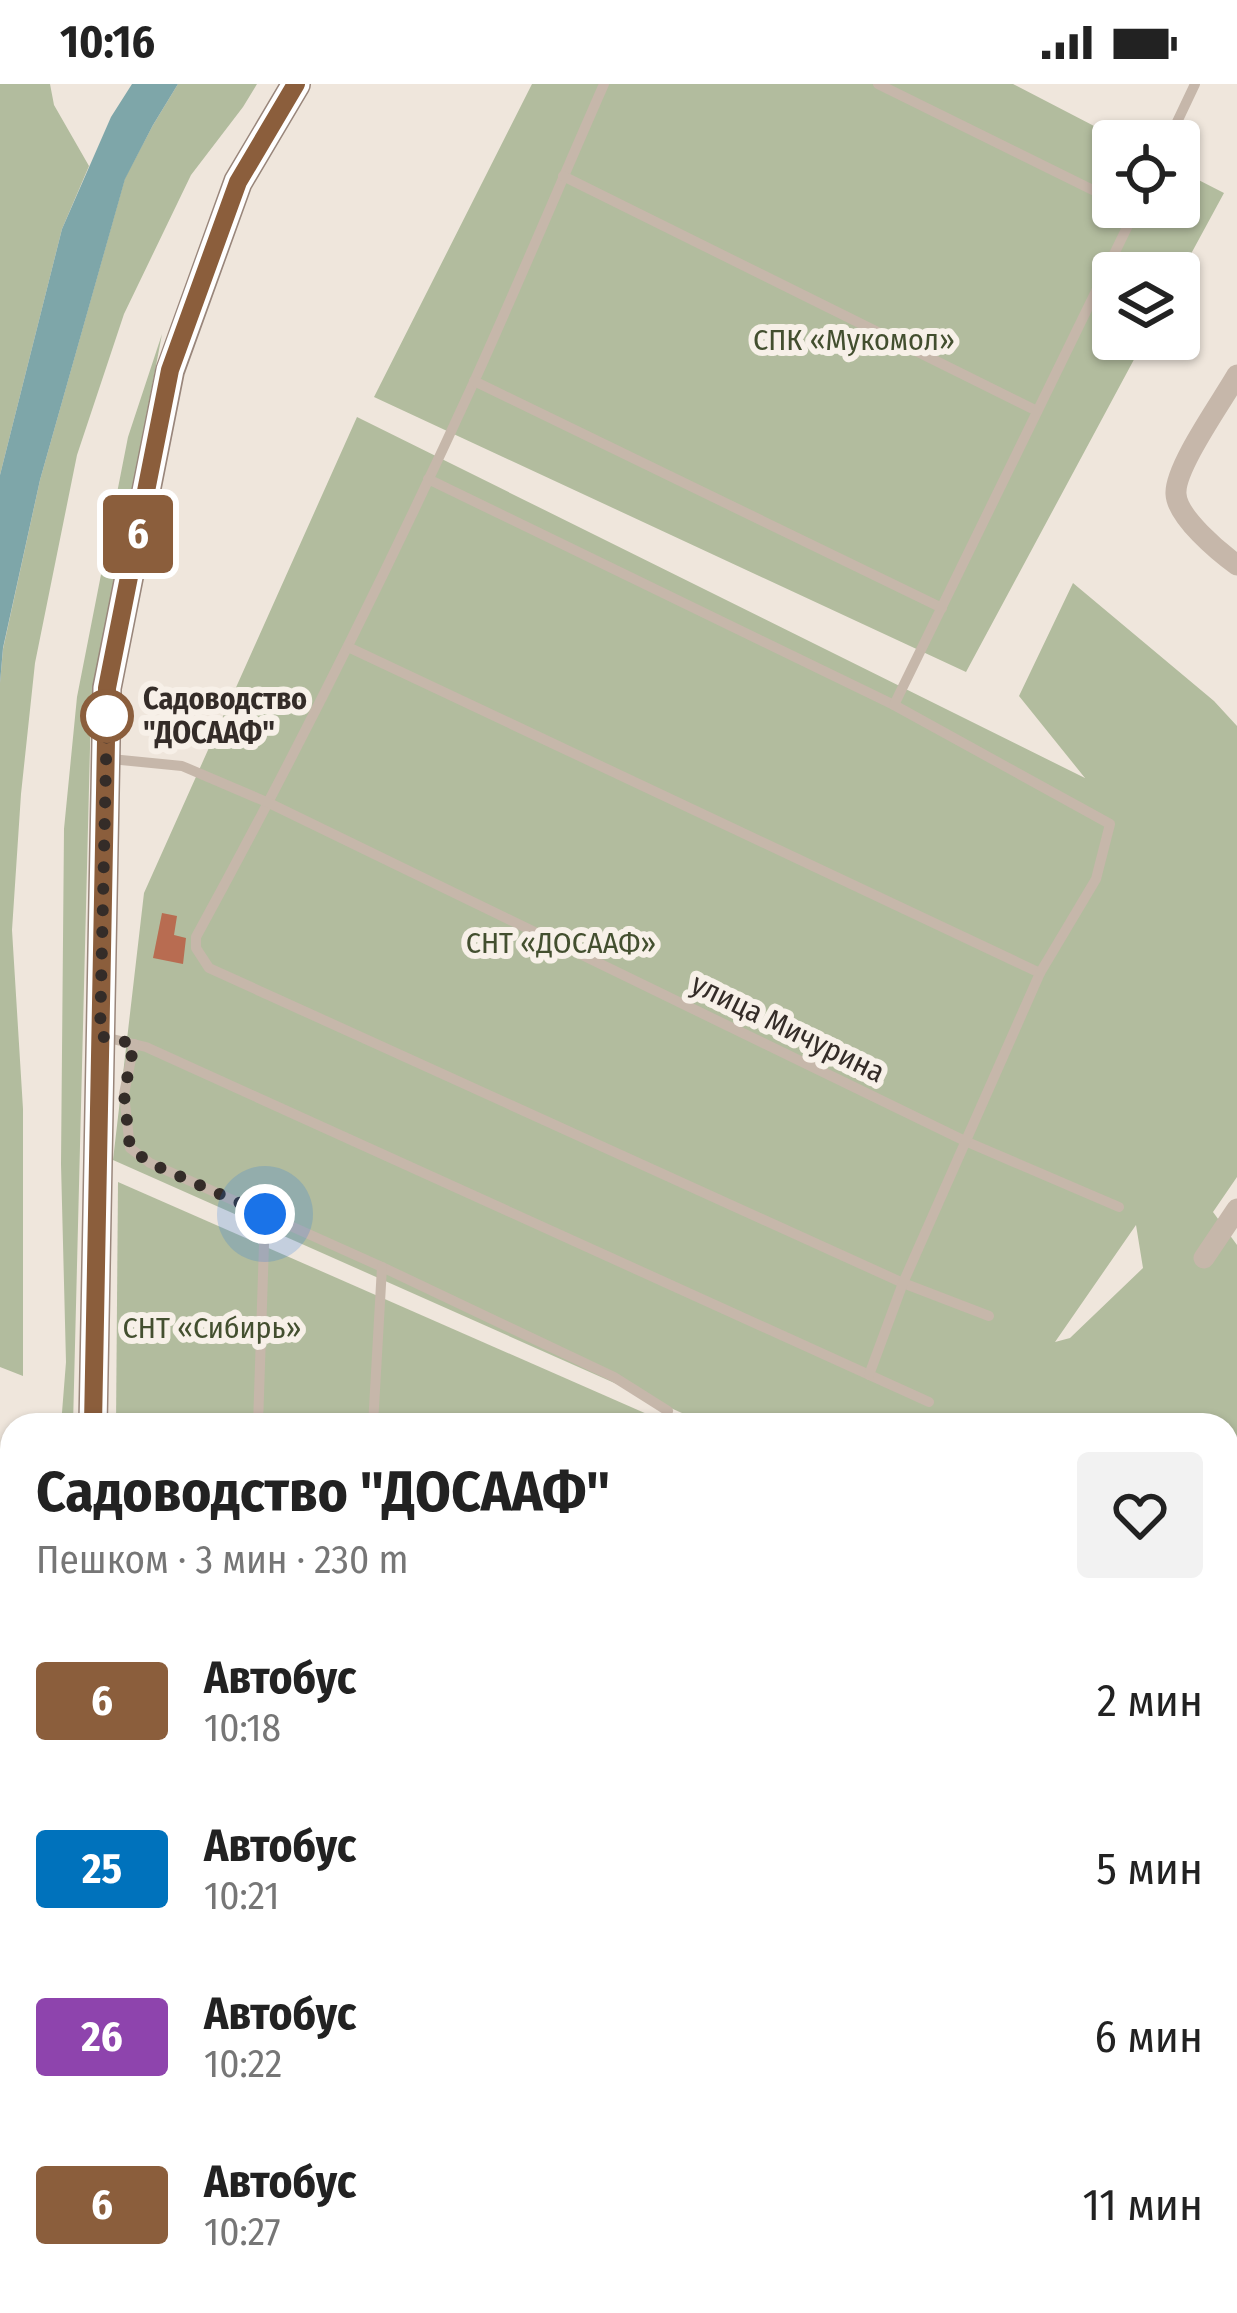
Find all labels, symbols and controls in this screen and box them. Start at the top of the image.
text: 10:16 [60,15,155,69]
map controls [1092,120,1200,360]
button: locate [1092,120,1200,228]
button: layers [1092,252,1200,360]
park label: СПК «Мукомол» [753,322,955,358]
line badge: 6 [99,495,177,573]
text: 6 [127,509,149,559]
place label: Садоводство "ДОСААФ" [143,681,307,751]
marker: Садоводство "ДОСААФ" [82,691,132,741]
park label: СНТ «ДОСААФ» [466,925,656,961]
street label: улица Мичурина [685,966,891,1090]
your location [235,1184,295,1244]
park label: СНТ «Сибирь» [123,1310,301,1346]
button: heart [1077,1452,1203,1578]
text: Садоводство "ДОСААФ" [36,1458,610,1526]
text: Пешком · 3 мин · 230 m [36,1537,408,1583]
text: Автобус [204,1651,356,1705]
text: 2 мин [1097,1674,1203,1728]
text: 6 [91,1676,113,1726]
text: 10:18 [204,1705,281,1751]
text: Автобус [204,1819,356,1873]
text: 5 мин [1096,1842,1203,1896]
text: 25 [82,1844,122,1894]
text: 10:21 [204,1873,279,1919]
text: Автобус [204,1987,356,2041]
text: 6 мин [1095,2010,1203,2064]
text: 26 [81,2012,123,2062]
text: 10:22 [204,2041,282,2087]
text: Автобус [204,2155,356,2209]
text: 11 мин [1082,2178,1203,2232]
text: 6 [91,2180,113,2230]
text: 10:27 [204,2209,281,2255]

